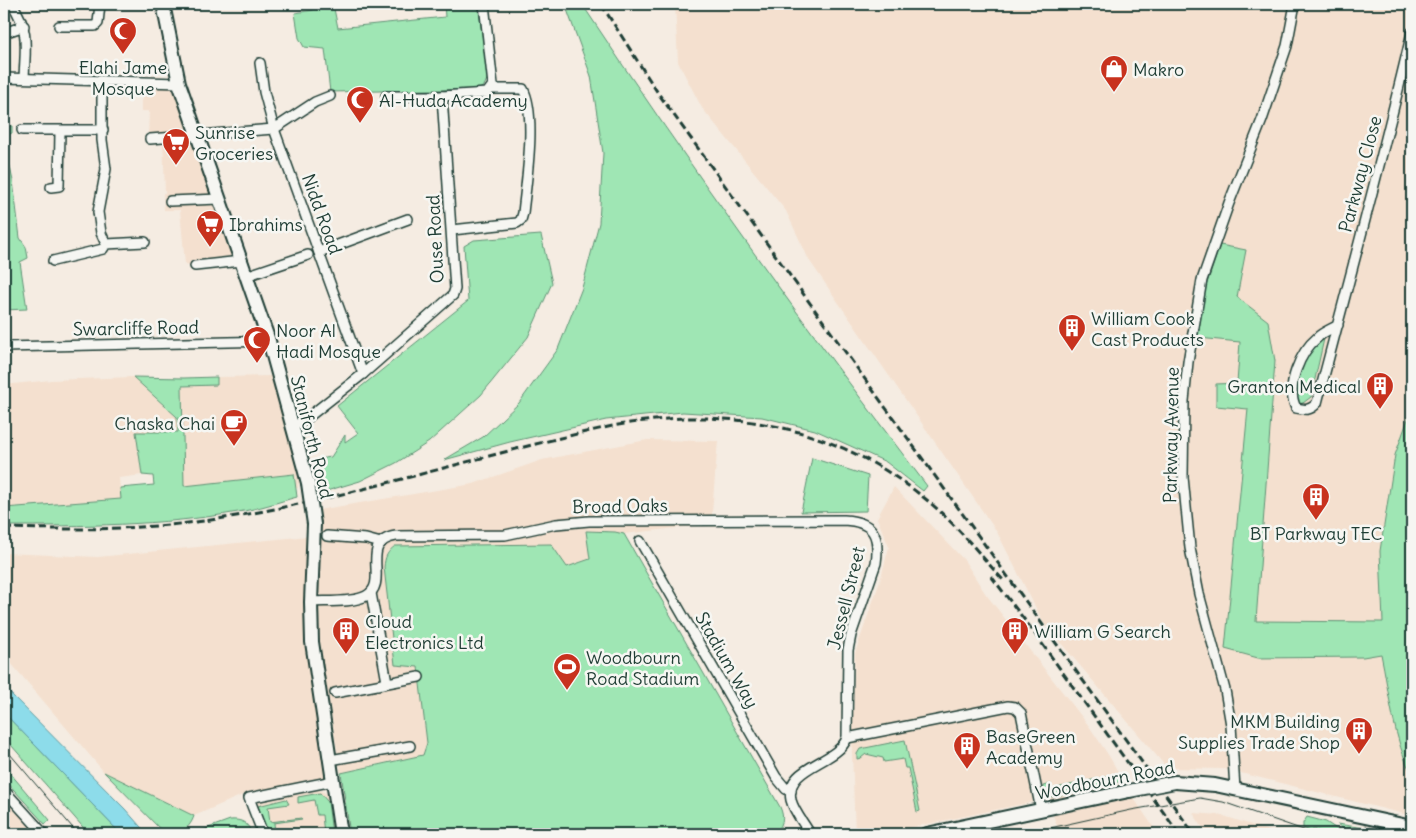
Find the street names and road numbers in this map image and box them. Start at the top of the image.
street label: Parkway Close [1333,113,1387,235]
street label: Nidd Road [297,171,347,258]
street label: Ouse Road [421,194,449,284]
street label: Swarcliffe Road [73,315,200,341]
street label: Parkway Avenue [1158,367,1184,503]
street label: Staniforth Road [286,373,339,502]
street label: Broad Oaks [572,494,668,518]
street label: Jessell Street [822,544,870,652]
street label: Stadium Way [690,608,764,712]
street label: Woodbourn Road [1033,755,1177,805]

